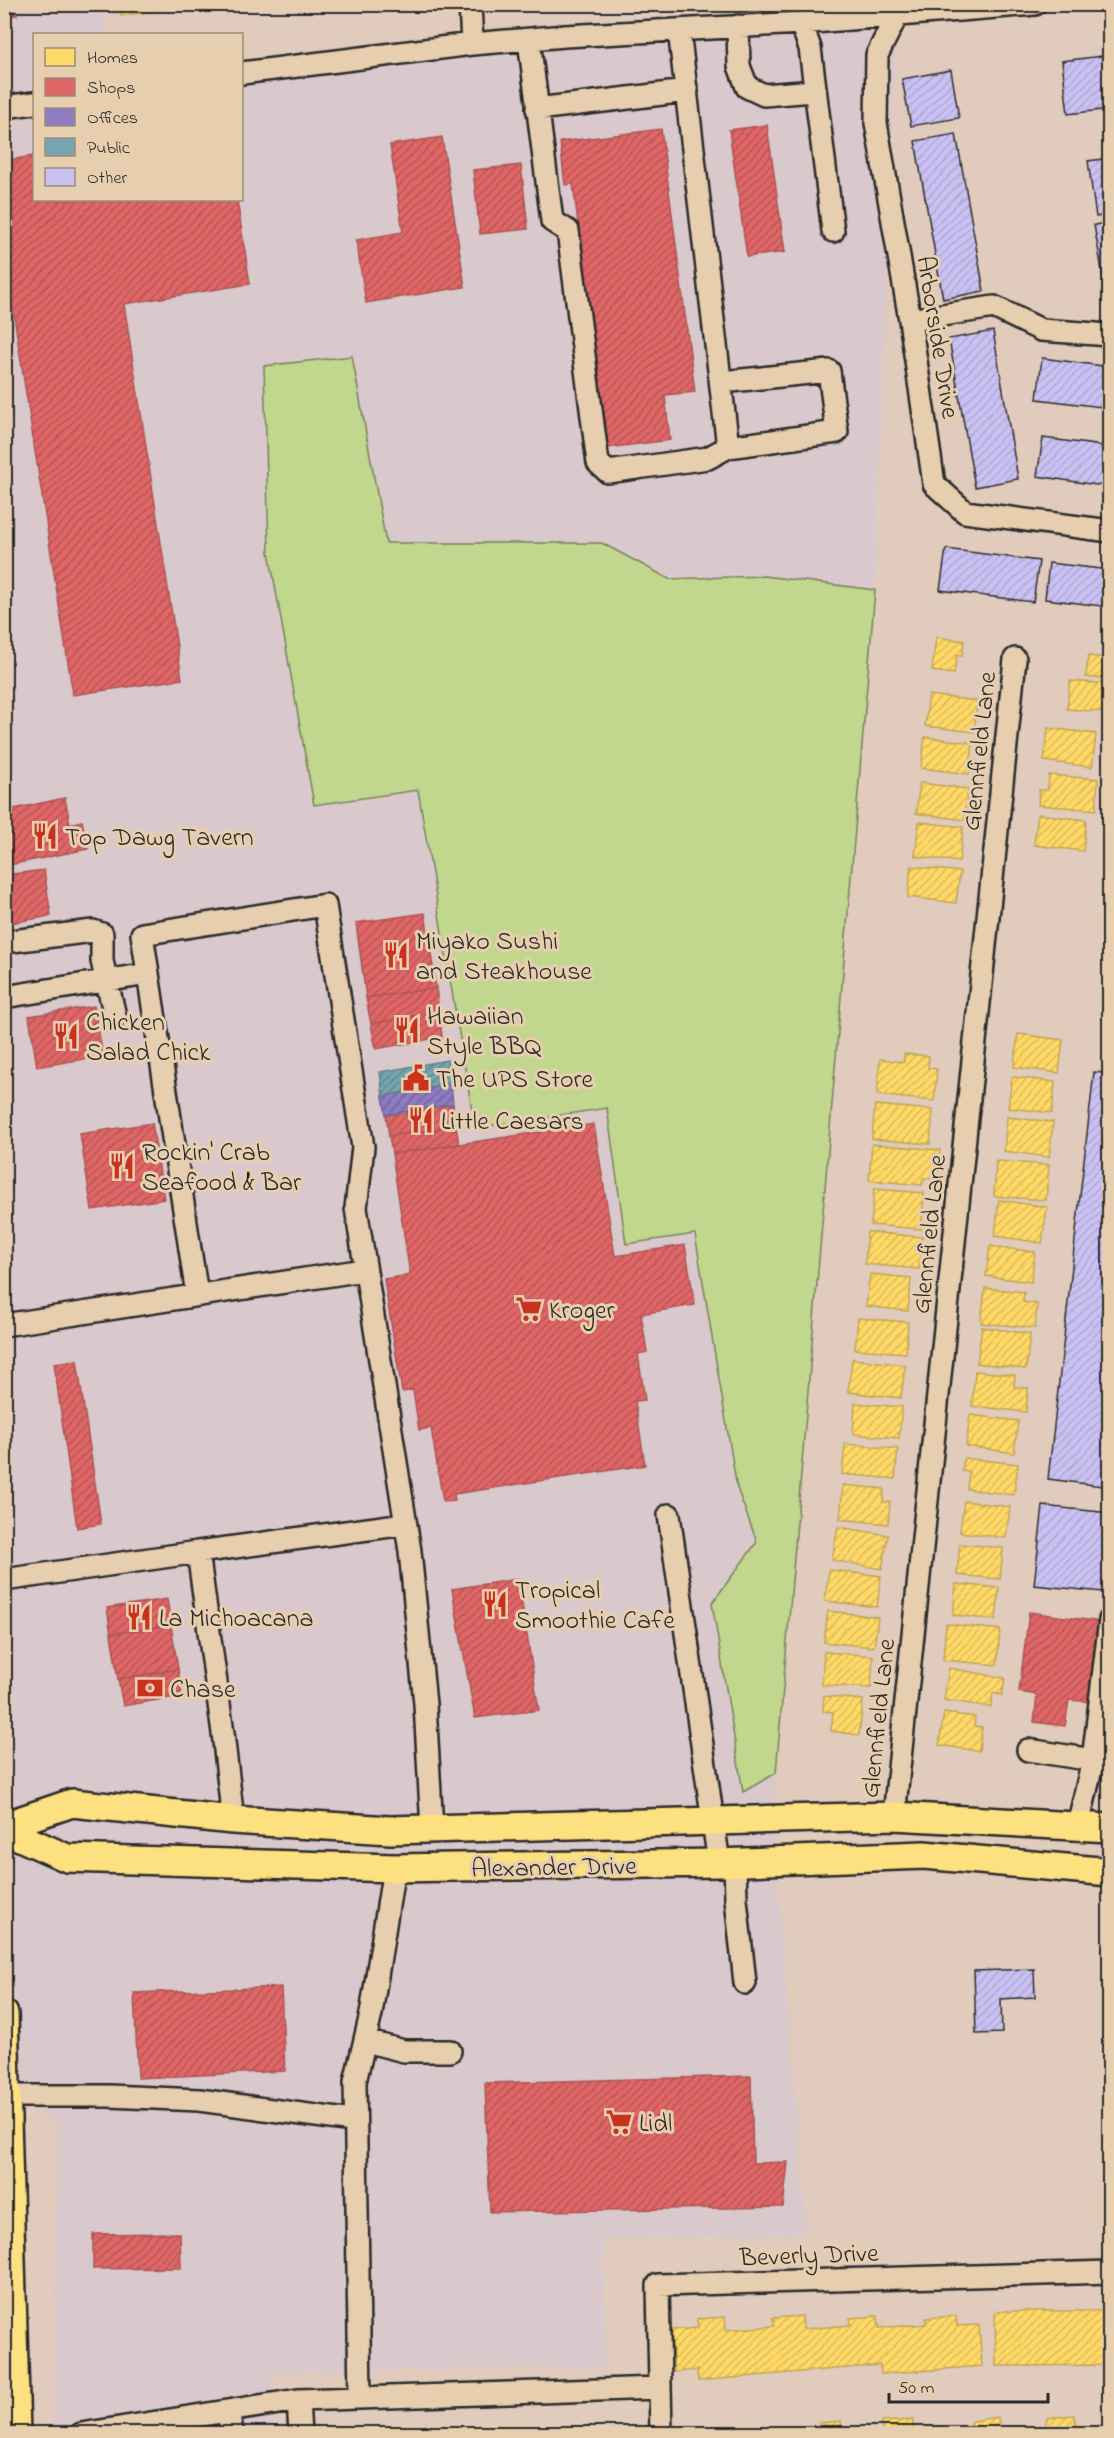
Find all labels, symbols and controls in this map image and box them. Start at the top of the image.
legend [33,33,243,201]
text: Homes [87,46,138,72]
text: Shops [87,76,135,102]
text: Offices [87,106,138,132]
text: Public [87,136,130,162]
text: Other [87,166,127,192]
street label: Arborside Drive [904,253,968,422]
street label: Glennfield Lane [954,669,1008,833]
place label: Top Dawg Tavern [65,820,254,858]
restaurant icon: Top Dawg Tavern [30,821,60,851]
place label: Miyako Sushi and Steakhouse [416,924,592,992]
restaurant icon: Miyako Sushi and Steakhouse [381,940,411,970]
place label: Hawaiian Style BBQ [427,999,541,1067]
place label: Chicken Salad Chick [86,1005,211,1073]
restaurant icon: Hawaiian Style BBQ [392,1015,422,1045]
restaurant icon: Chicken Salad Chick [51,1021,81,1051]
place label: The UPS Store [436,1062,594,1100]
public building icon: The UPS Store [401,1063,431,1093]
place label: Little Caesars [441,1104,584,1142]
restaurant icon: Little Caesars [406,1105,436,1135]
place label: Rockin' Crab Seafood & Bar [142,1135,302,1203]
restaurant icon: Rockin' Crab Seafood & Bar [107,1151,137,1181]
street label: Glennfield Lane [904,1152,958,1316]
place label: Kroger [549,1293,616,1331]
supermarket icon: Kroger [514,1294,544,1324]
place label: Tropical Smoothie Cafe [515,1573,675,1641]
restaurant icon: Tropical Smoothie Cafe [480,1589,510,1619]
place label: La Michoacana [159,1601,314,1639]
restaurant icon: La Michoacana [124,1602,154,1632]
street label: Glennfield Lane [853,1636,907,1800]
place label: Chase [170,1672,236,1710]
bank icon: Chase [135,1673,165,1703]
street label: Alexander Drive [471,1849,638,1889]
place label: Lidl [639,2106,672,2144]
supermarket icon: Lidl [604,2107,634,2137]
street label: Beverly Drive [738,2236,880,2278]
scale bar [889,2366,1048,2404]
text: 50 m [898,2376,935,2402]

